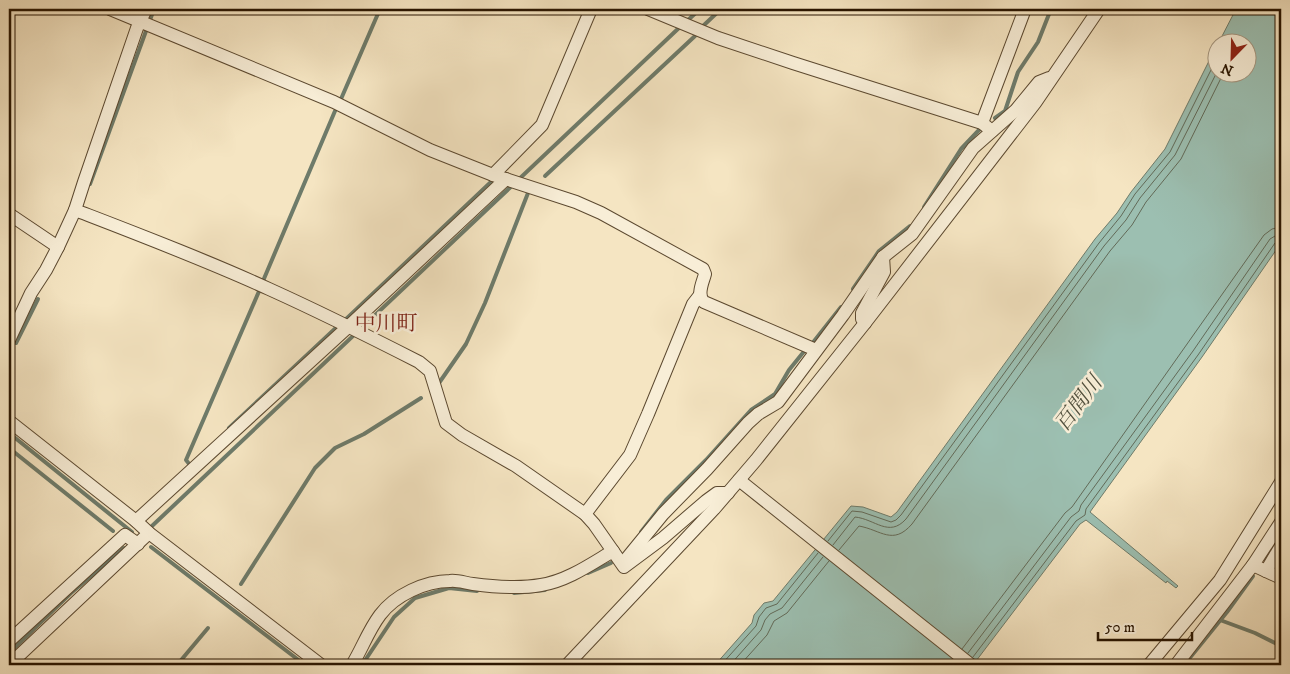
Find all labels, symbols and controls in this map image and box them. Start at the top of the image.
north arrow [1208,32,1258,82]
text: N [1218,58,1236,80]
district label: 中川町 [355,311,418,337]
water label: 百間川 [1050,369,1110,437]
scale bar [1098,609,1191,641]
text: 50 m [1105,618,1135,637]

